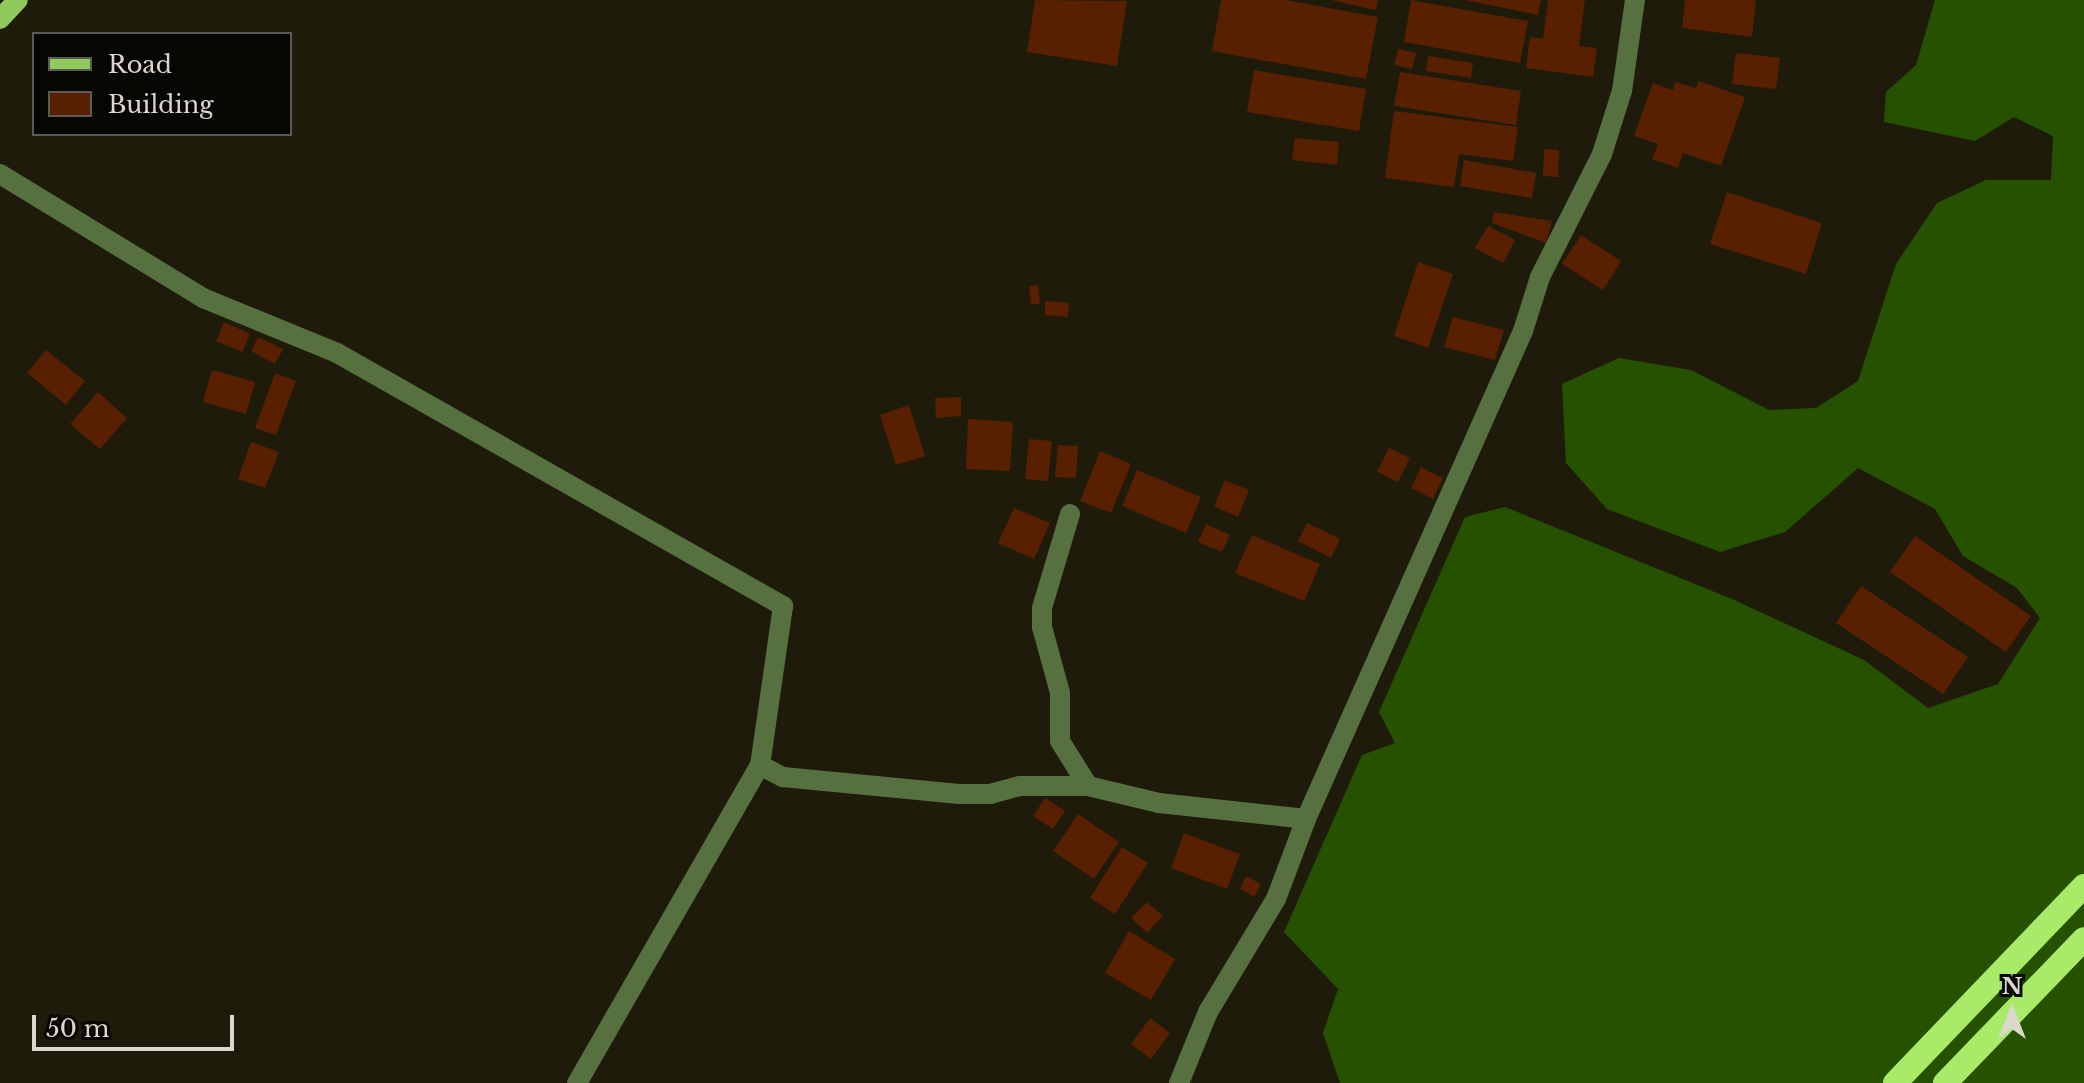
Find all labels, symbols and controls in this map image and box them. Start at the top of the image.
legend [32,32,292,136]
text: Road [108,50,172,79]
text: Building [108,90,214,119]
north arrow [1972,971,2052,1051]
text: N [2002,973,2022,1000]
scale bar [36,999,238,1049]
text: 50 m [46,1014,109,1043]

